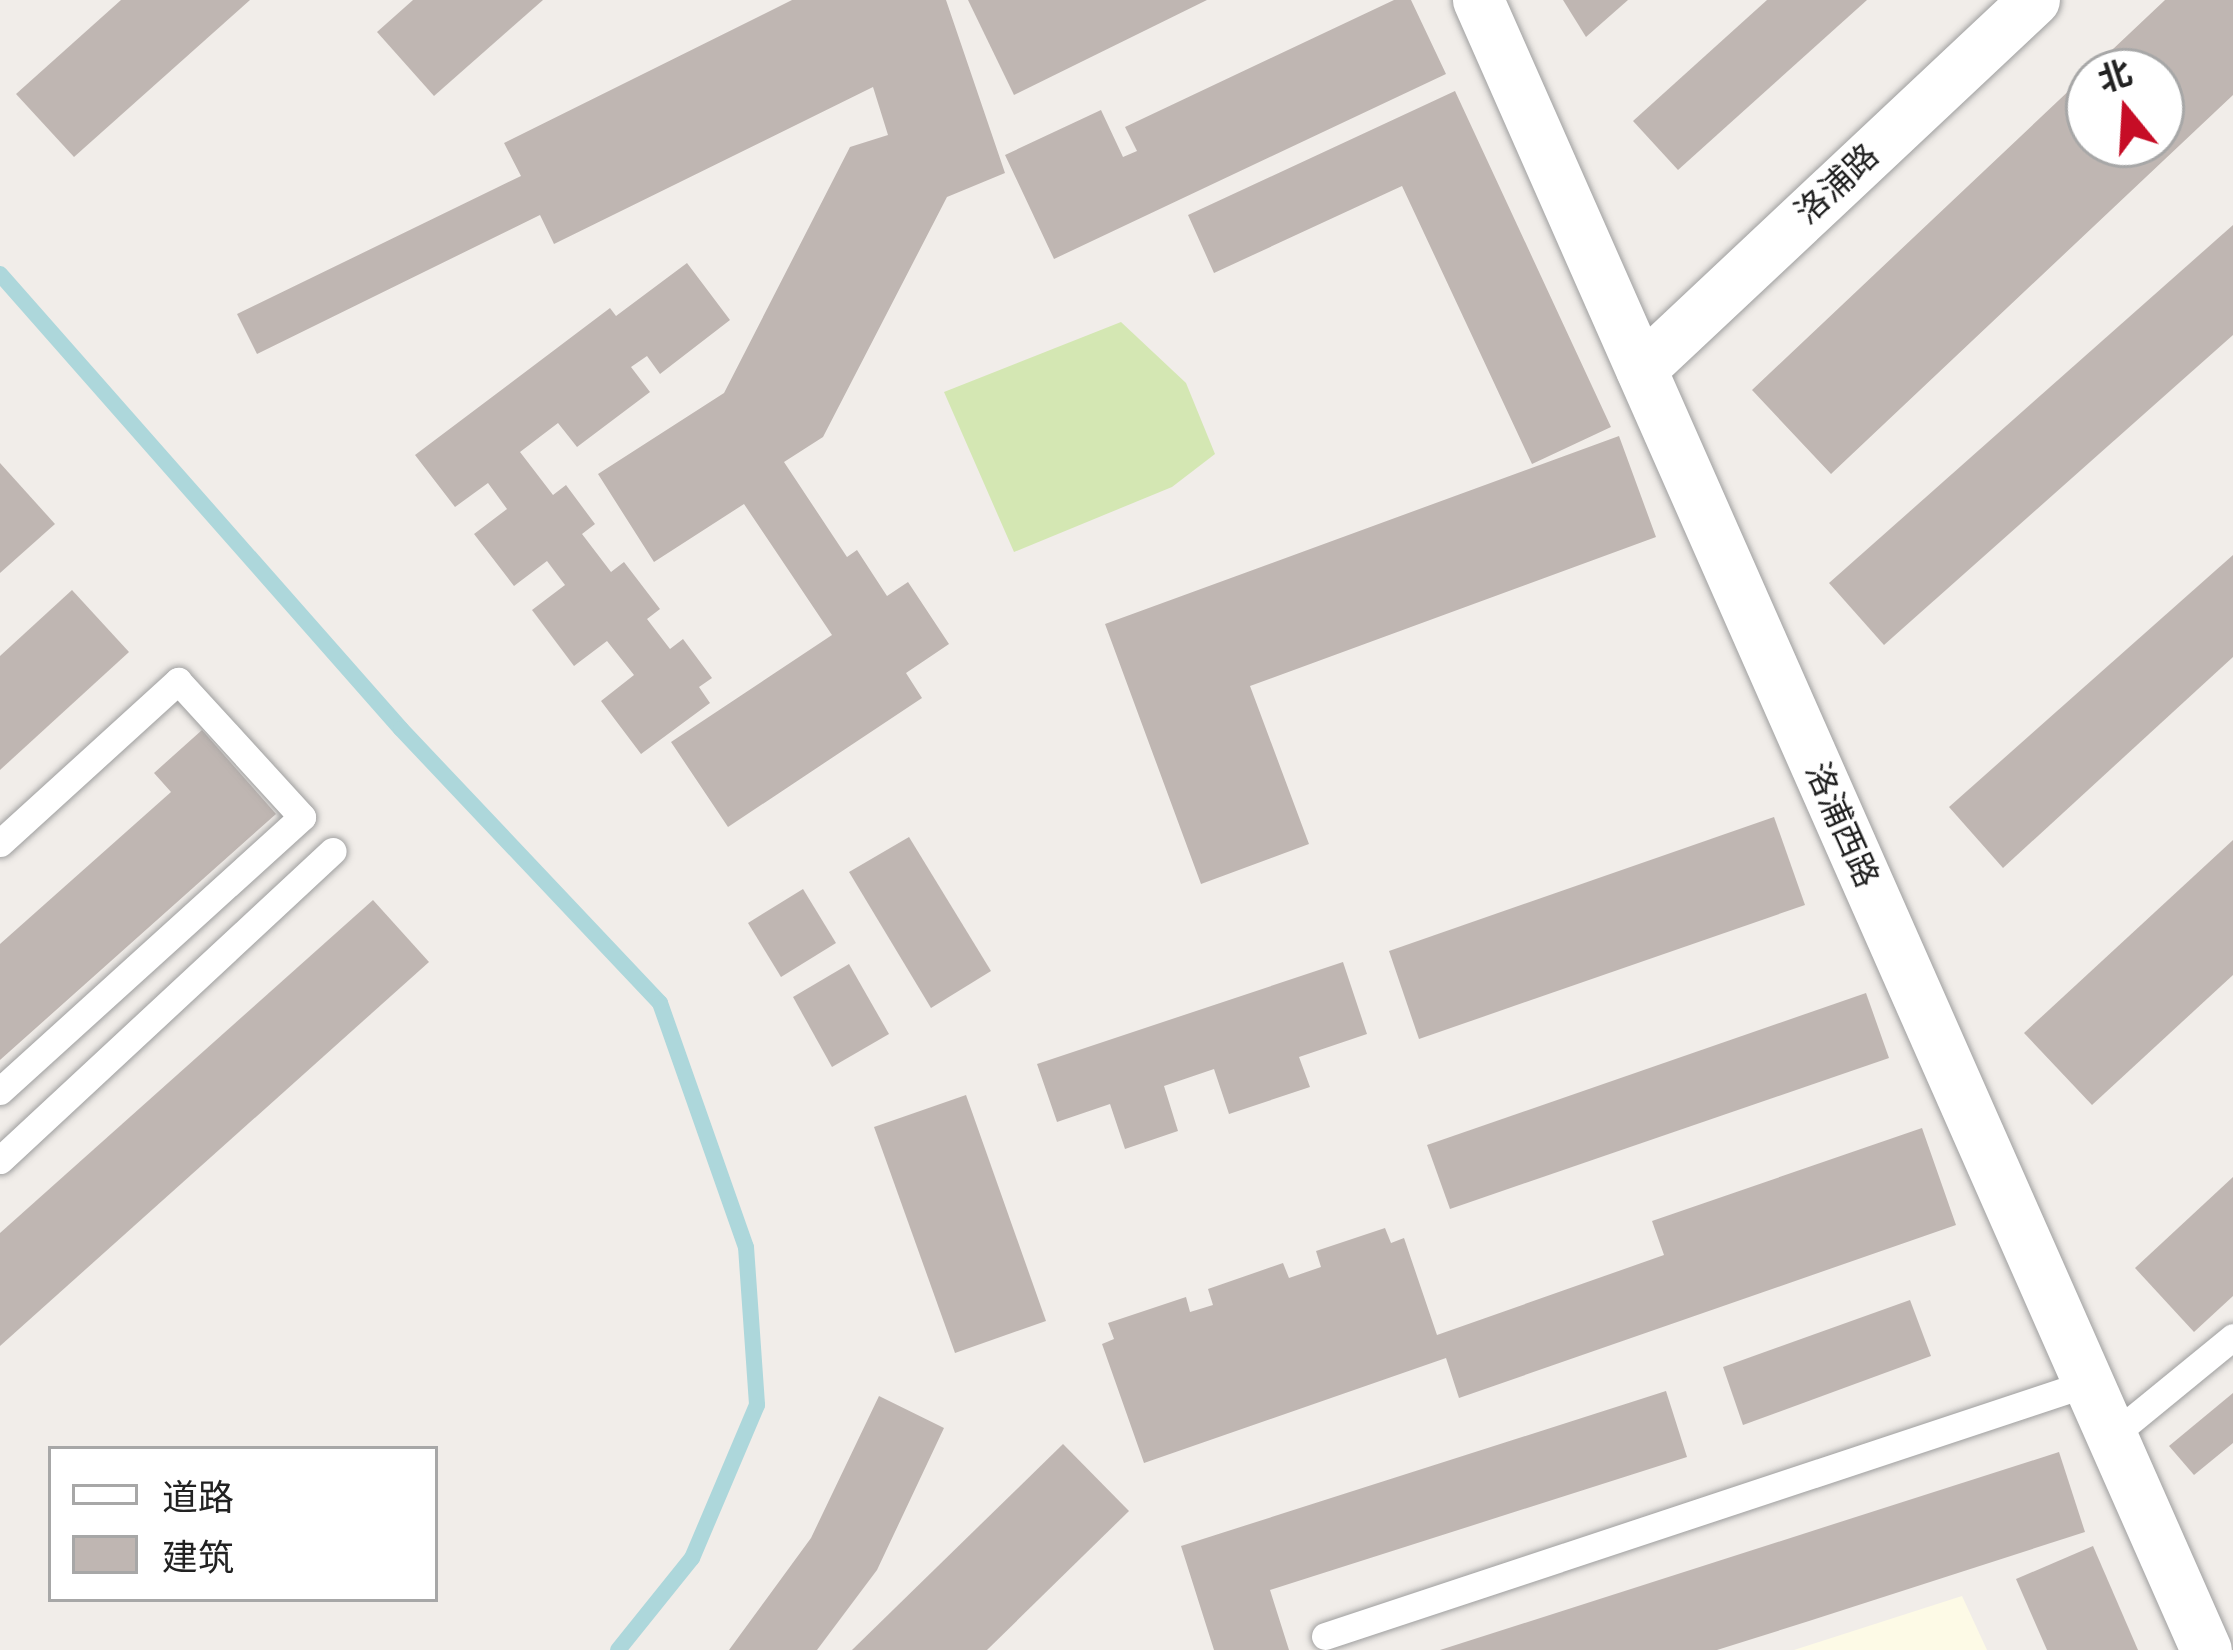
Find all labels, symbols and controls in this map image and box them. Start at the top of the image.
north arrow [2065,48,2185,168]
text: 北 [2093,52,2136,100]
street label: 洛浦路 [1787,136,1887,232]
street label: 洛浦西路 [1797,757,1887,893]
legend [48,1446,438,1602]
text: 道路 [162,1477,234,1519]
text: 建筑 [162,1537,234,1579]

